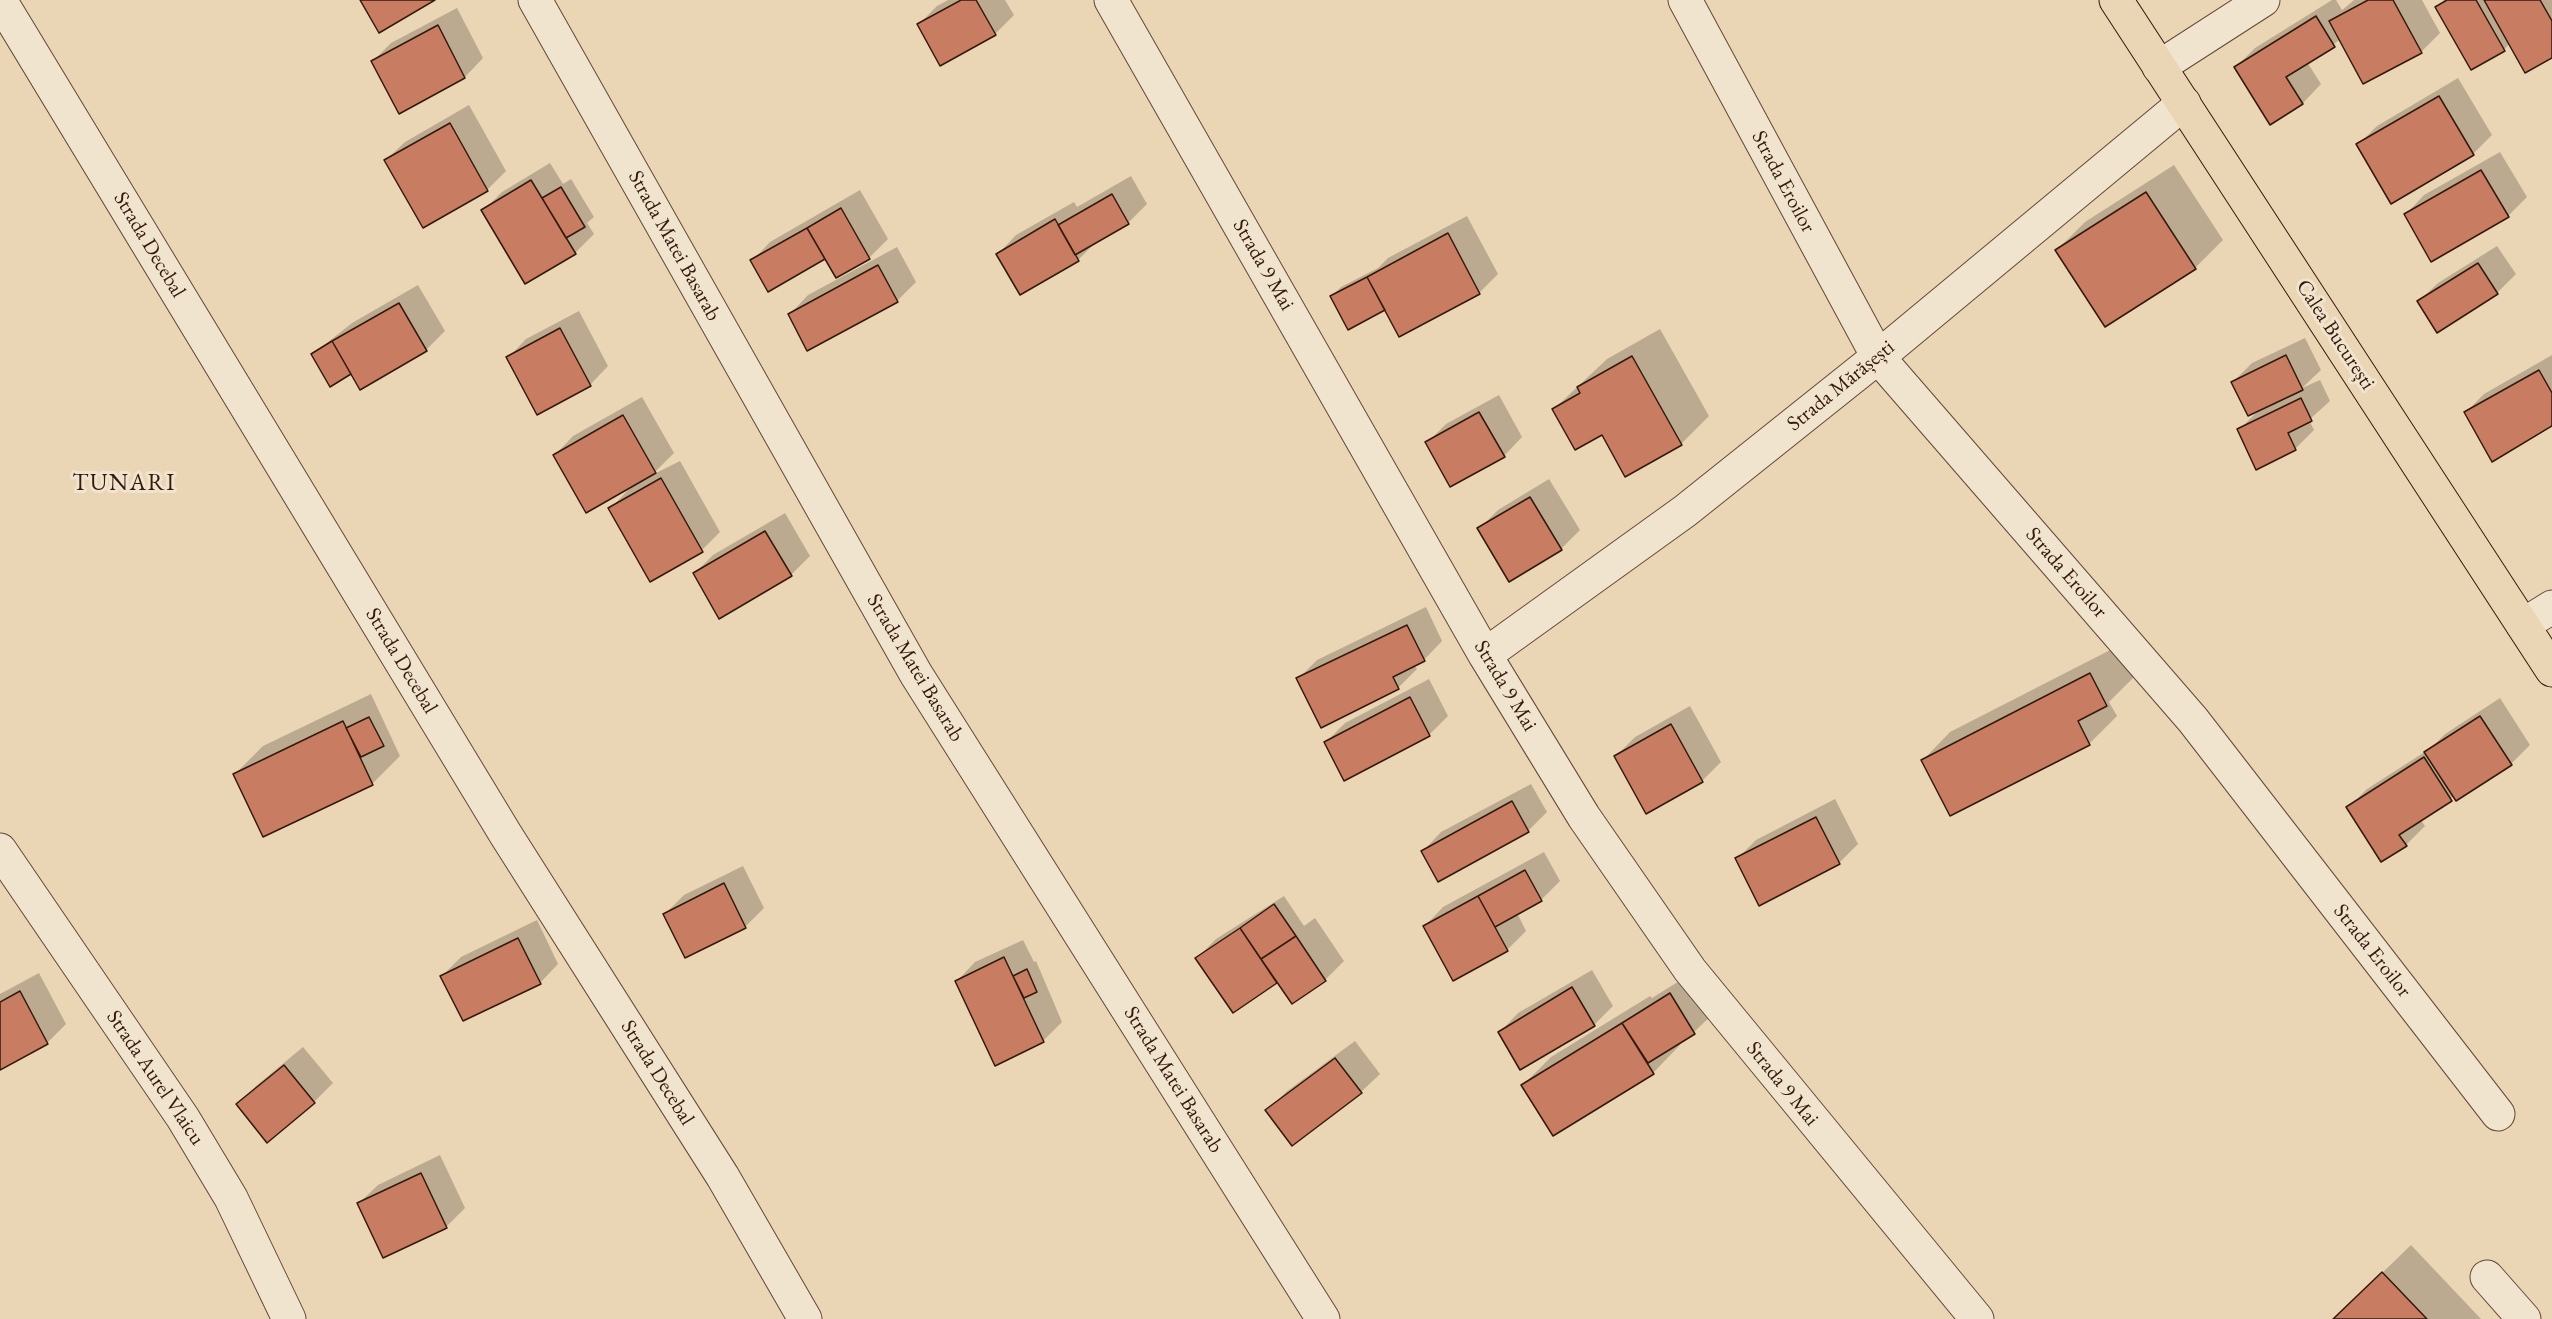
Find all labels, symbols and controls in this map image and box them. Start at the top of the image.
street label: Strada Eroilor [1746,127,1820,237]
street label: Strada Matei Basarab [622,166,726,326]
street label: Strada Decebal [108,188,190,302]
street label: Strada 9 Mai [1227,215,1299,315]
street label: Calea București [2290,275,2380,395]
street label: Strada Mărășești [1782,335,1900,437]
district label: TUNARI [72,469,176,497]
street label: Strada Eroilor [2020,523,2112,623]
street label: Strada Matei Basarab [861,589,969,747]
street label: Strada Decebal [360,604,442,718]
street label: Strada 9 Mai [1468,636,1542,736]
street label: Strada Eroilor [2328,899,2416,1003]
street label: Strada Matei Basarab [1118,1002,1228,1158]
street label: Strada Aurel Vlaicu [101,1006,209,1150]
street label: Strada Decebal [615,1016,699,1130]
street label: Strada 9 Mai [1740,1037,1824,1131]

